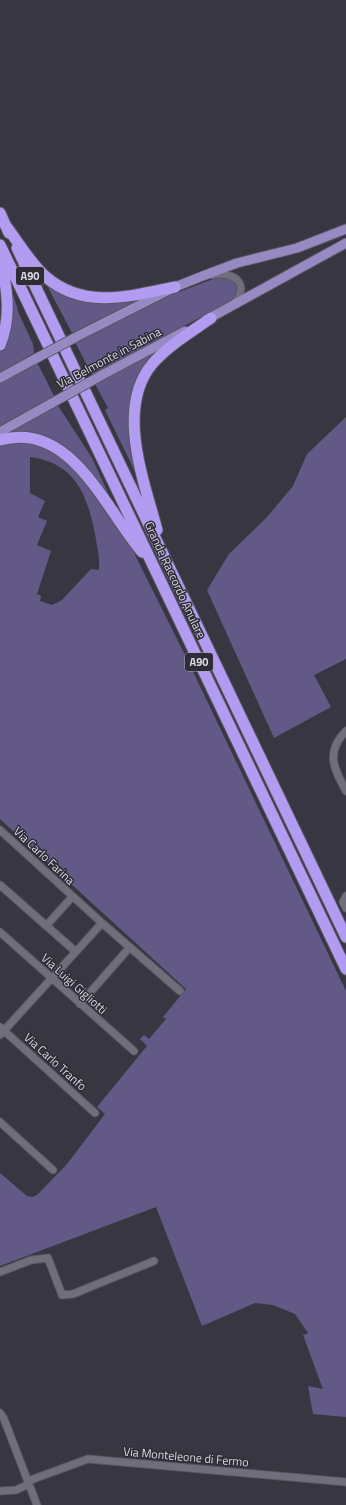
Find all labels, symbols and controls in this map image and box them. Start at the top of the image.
road number: A90 [16,267,44,285]
street label: Via Belmonte in Sabina [53,322,164,393]
street label: Grande Raccordo Anulare [140,518,211,641]
road number: A90 [185,653,213,671]
street label: Via Carlo Farina [9,822,79,889]
street label: Via Luigi Gigliotti [37,949,112,1019]
street label: Via Carlo Tranfo [20,1028,91,1095]
street label: Via Monteleone di Fermo [123,1442,250,1471]

